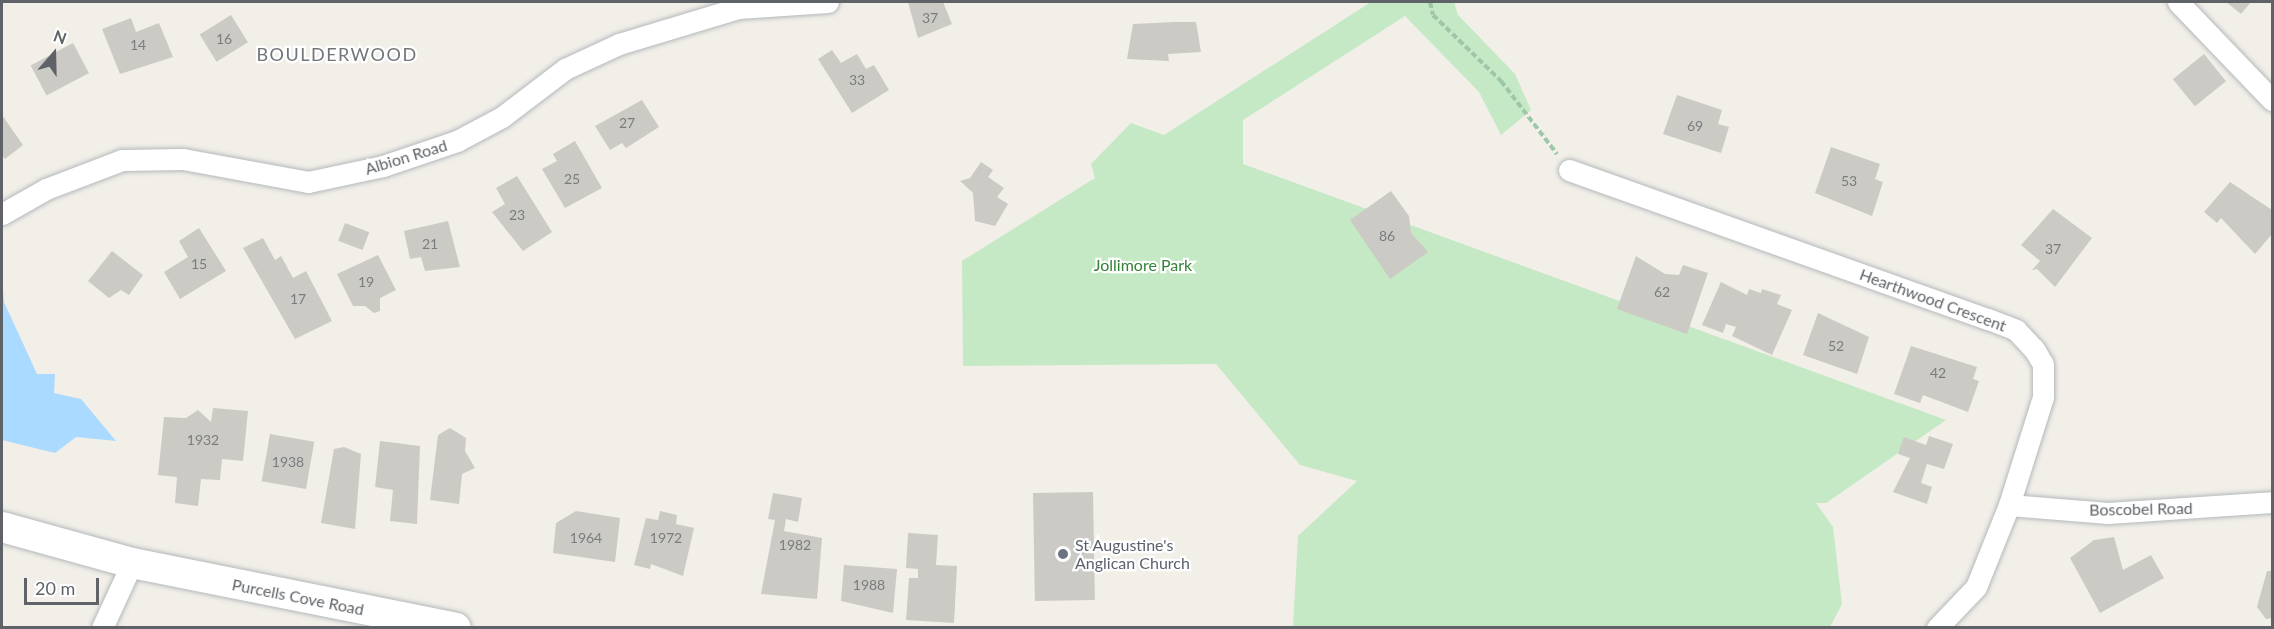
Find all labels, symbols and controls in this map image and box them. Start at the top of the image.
house number: 37 [922,10,938,26]
north arrow [24,24,84,84]
text: N [51,26,69,48]
house number: 16 [216,31,232,47]
house number: 14 [130,37,146,53]
district label: BOULDERWOOD [256,43,418,65]
house number: 33 [849,72,865,88]
house number: 27 [619,115,635,131]
house number: 69 [1687,118,1703,134]
street label: Albion Road [363,135,449,179]
house number: 25 [564,171,580,187]
house number: 53 [1841,173,1857,189]
house number: 23 [509,207,525,223]
house number: 86 [1379,228,1395,244]
house number: 21 [422,236,438,252]
house number: 37 [2045,241,2061,257]
park label: Jollimore Park [1094,255,1192,275]
house number: 15 [191,256,207,272]
street label: Hearthwood Crescent [1857,265,2009,335]
house number: 19 [358,274,374,290]
house number: 62 [1654,284,1670,300]
house number: 17 [290,291,306,307]
house number: 52 [1828,338,1844,354]
house number: 42 [1930,365,1946,381]
house number: 1932 [187,432,219,448]
house number: 1938 [272,454,304,470]
street label: Boscobel Road [2089,498,2193,520]
house number: 1964 [570,530,602,546]
house number: 1972 [650,530,682,546]
place label: St Augustine's Anglican Church [1075,535,1190,573]
house number: 1982 [779,537,811,553]
marker: St Augustine's Anglican Church [1056,547,1070,561]
scale bar [27,566,102,604]
street label: Purcells Cove Road [230,575,366,619]
text: 20 m [35,577,75,599]
house number: 1988 [853,577,885,593]

